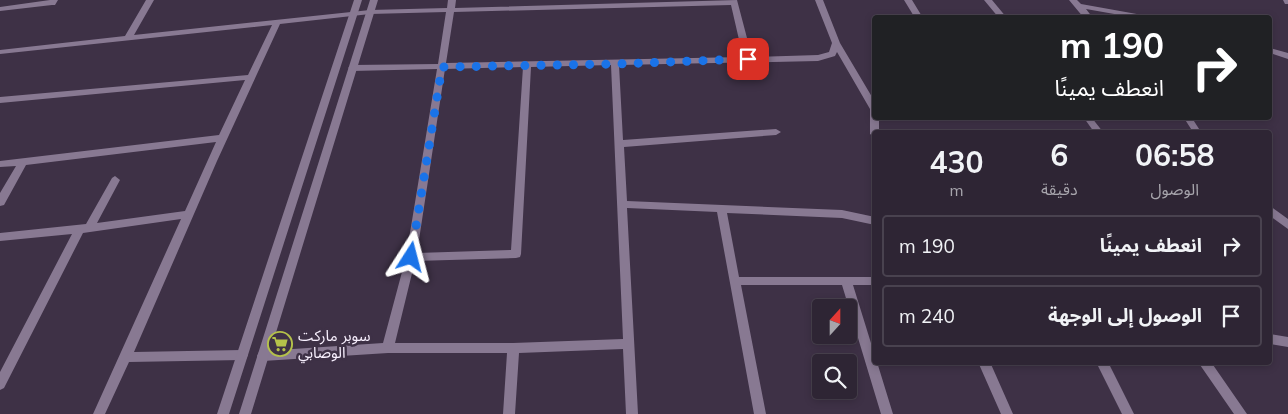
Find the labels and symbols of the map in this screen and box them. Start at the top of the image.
pin [727,38,769,80]
position arrow [384,230,436,282]
north arrow [812,299,858,344]
place label: سوبر ماركت الوصابي [298,326,371,364]
supermarket icon: سوبر ماركت الوصابي [267,331,293,357]

